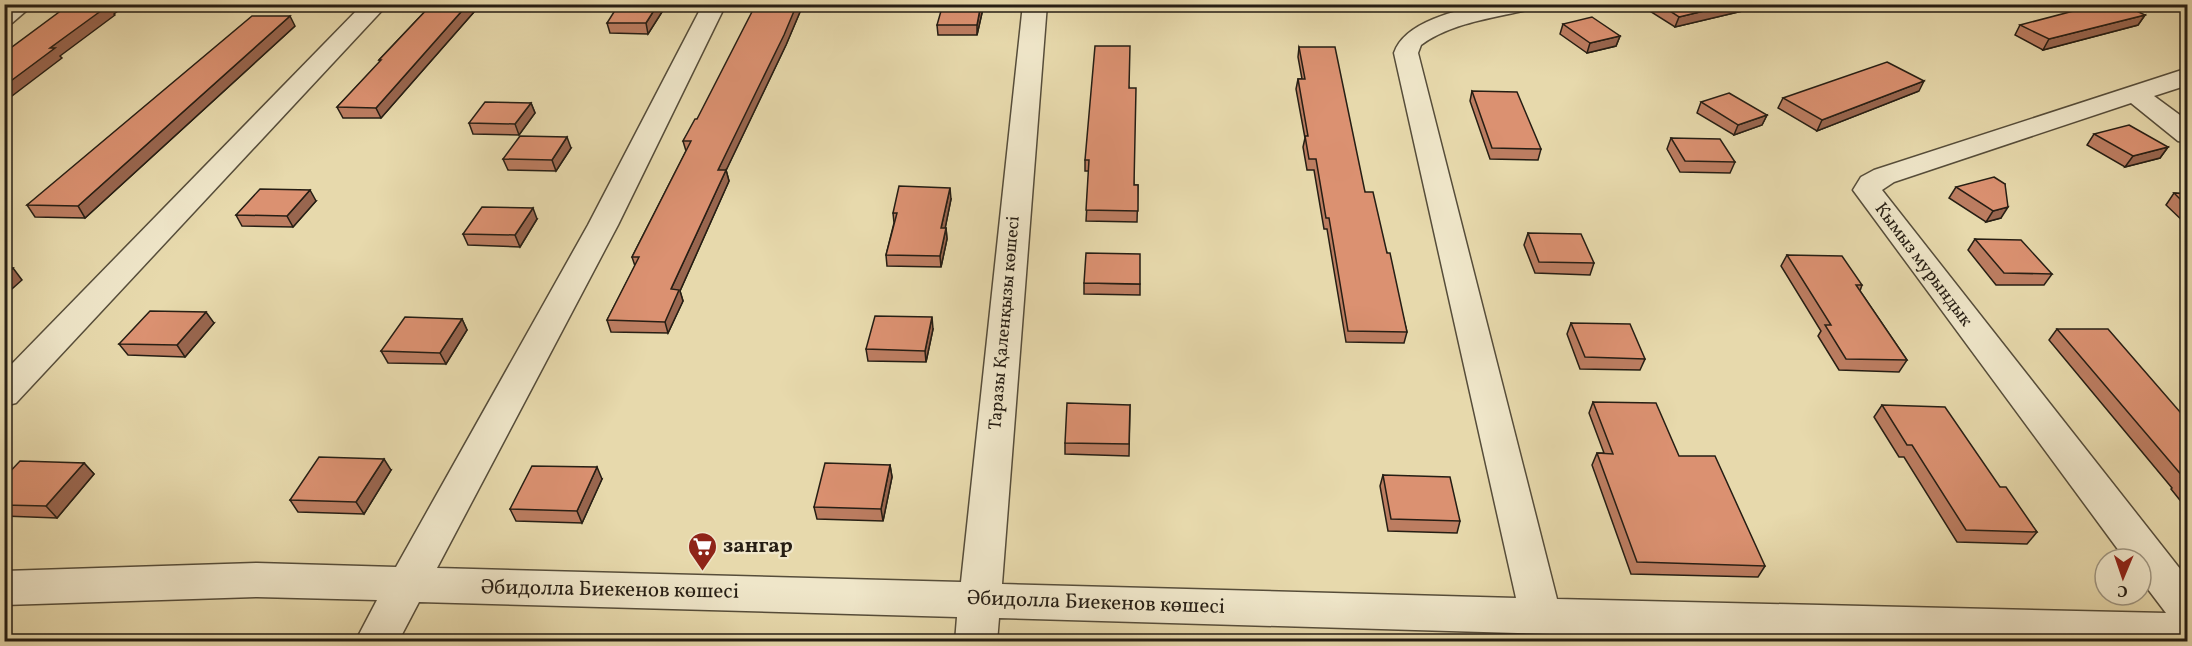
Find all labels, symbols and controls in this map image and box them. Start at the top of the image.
street label: Кымыз мурындык [1868,198,1978,333]
street label: Таразы Қаленқызы көшесі [983,215,1027,431]
supermarket icon: зангар [686,530,718,572]
place label: зангар [723,532,793,561]
north arrow [2093,547,2153,607]
street label: Әбидолла Биекенов көшесі [481,573,739,607]
text: С [2117,579,2128,601]
street label: Әбидолла Биекенов көшесі [966,584,1226,622]

